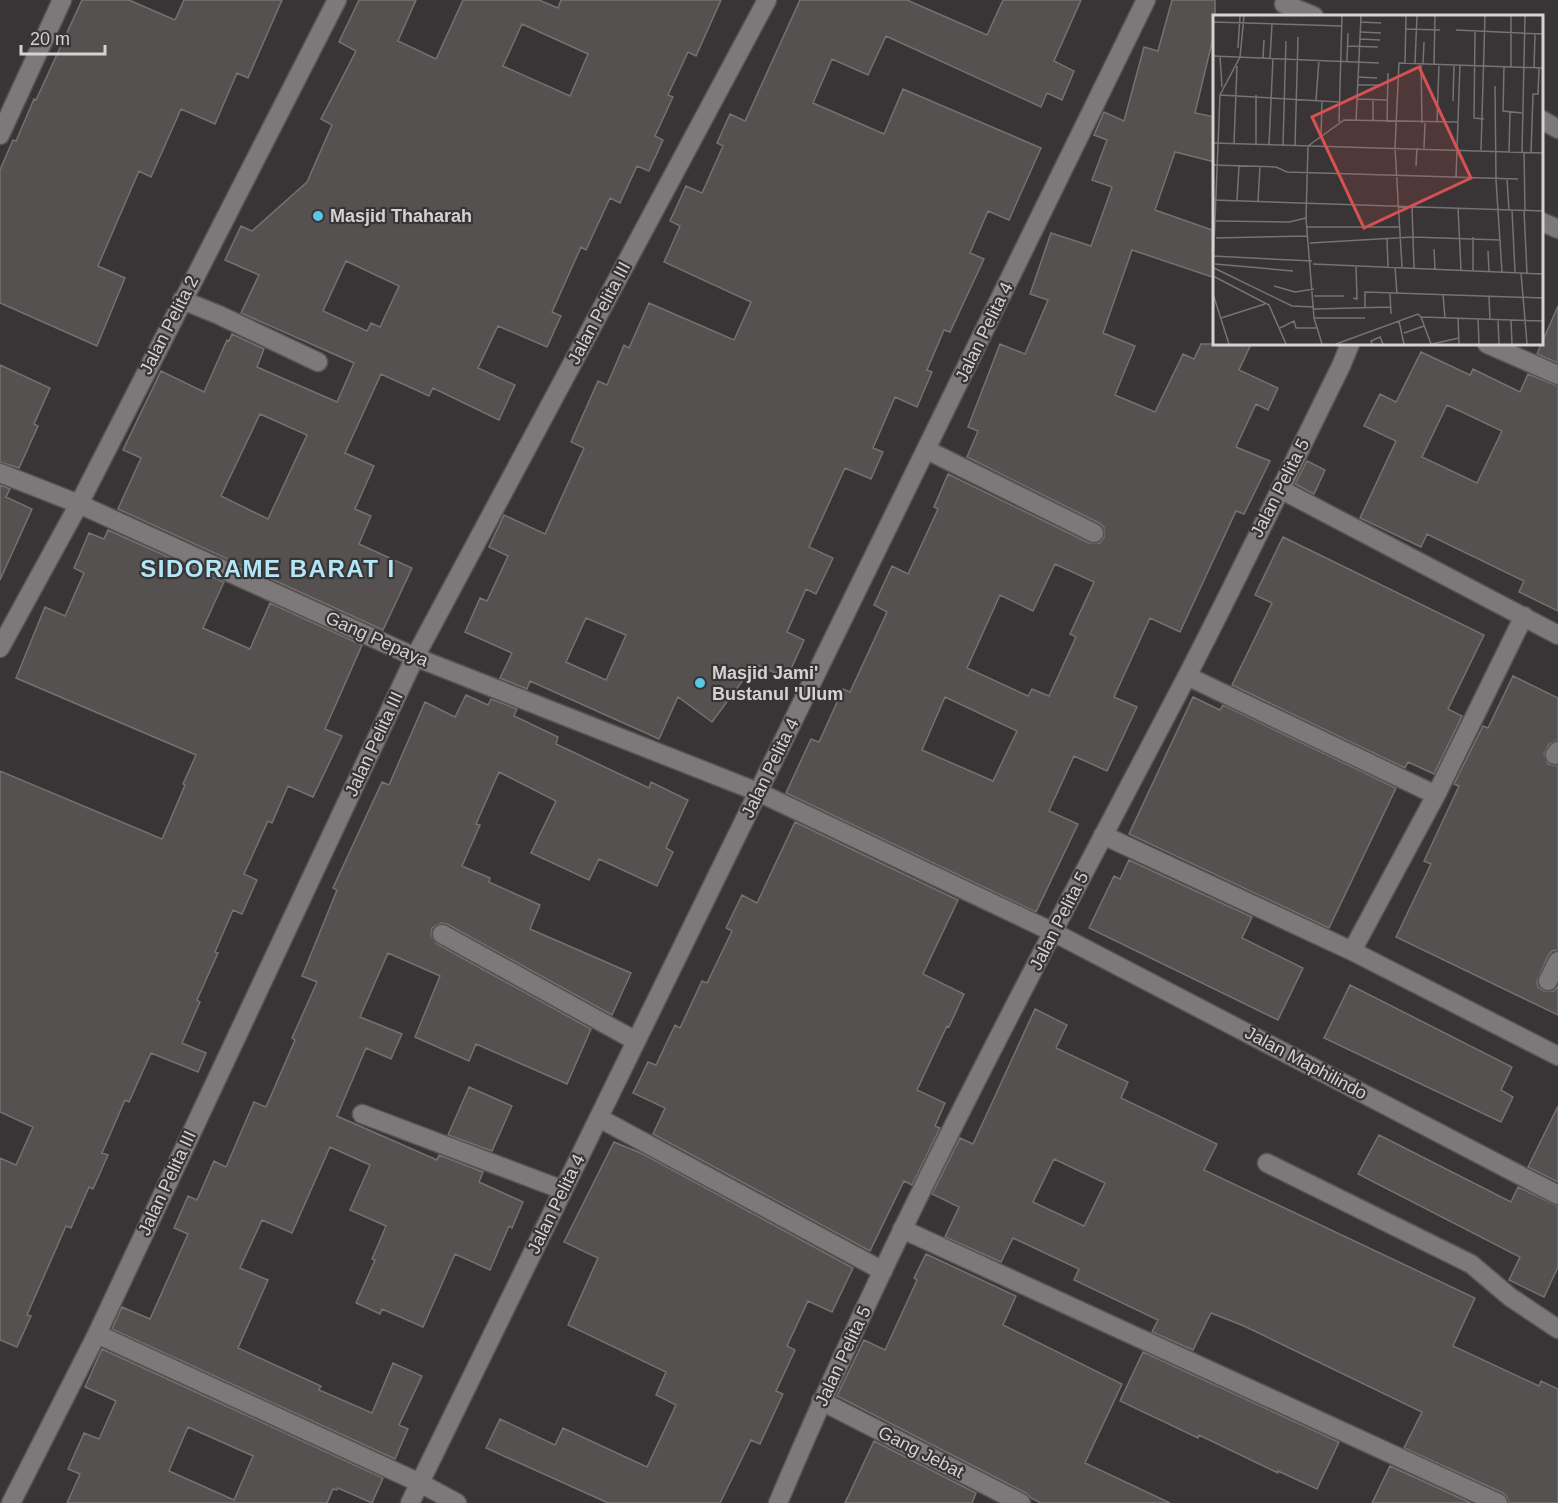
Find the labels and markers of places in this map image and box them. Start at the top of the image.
place label: Masjid Thaharah [330,206,472,226]
marker: Masjid Thaharah [311,209,325,223]
place label: Masjid Jami' Bustanul 'Ulum [712,663,843,704]
marker: Masjid Jami' Bustanul 'Ulum [693,676,707,690]

